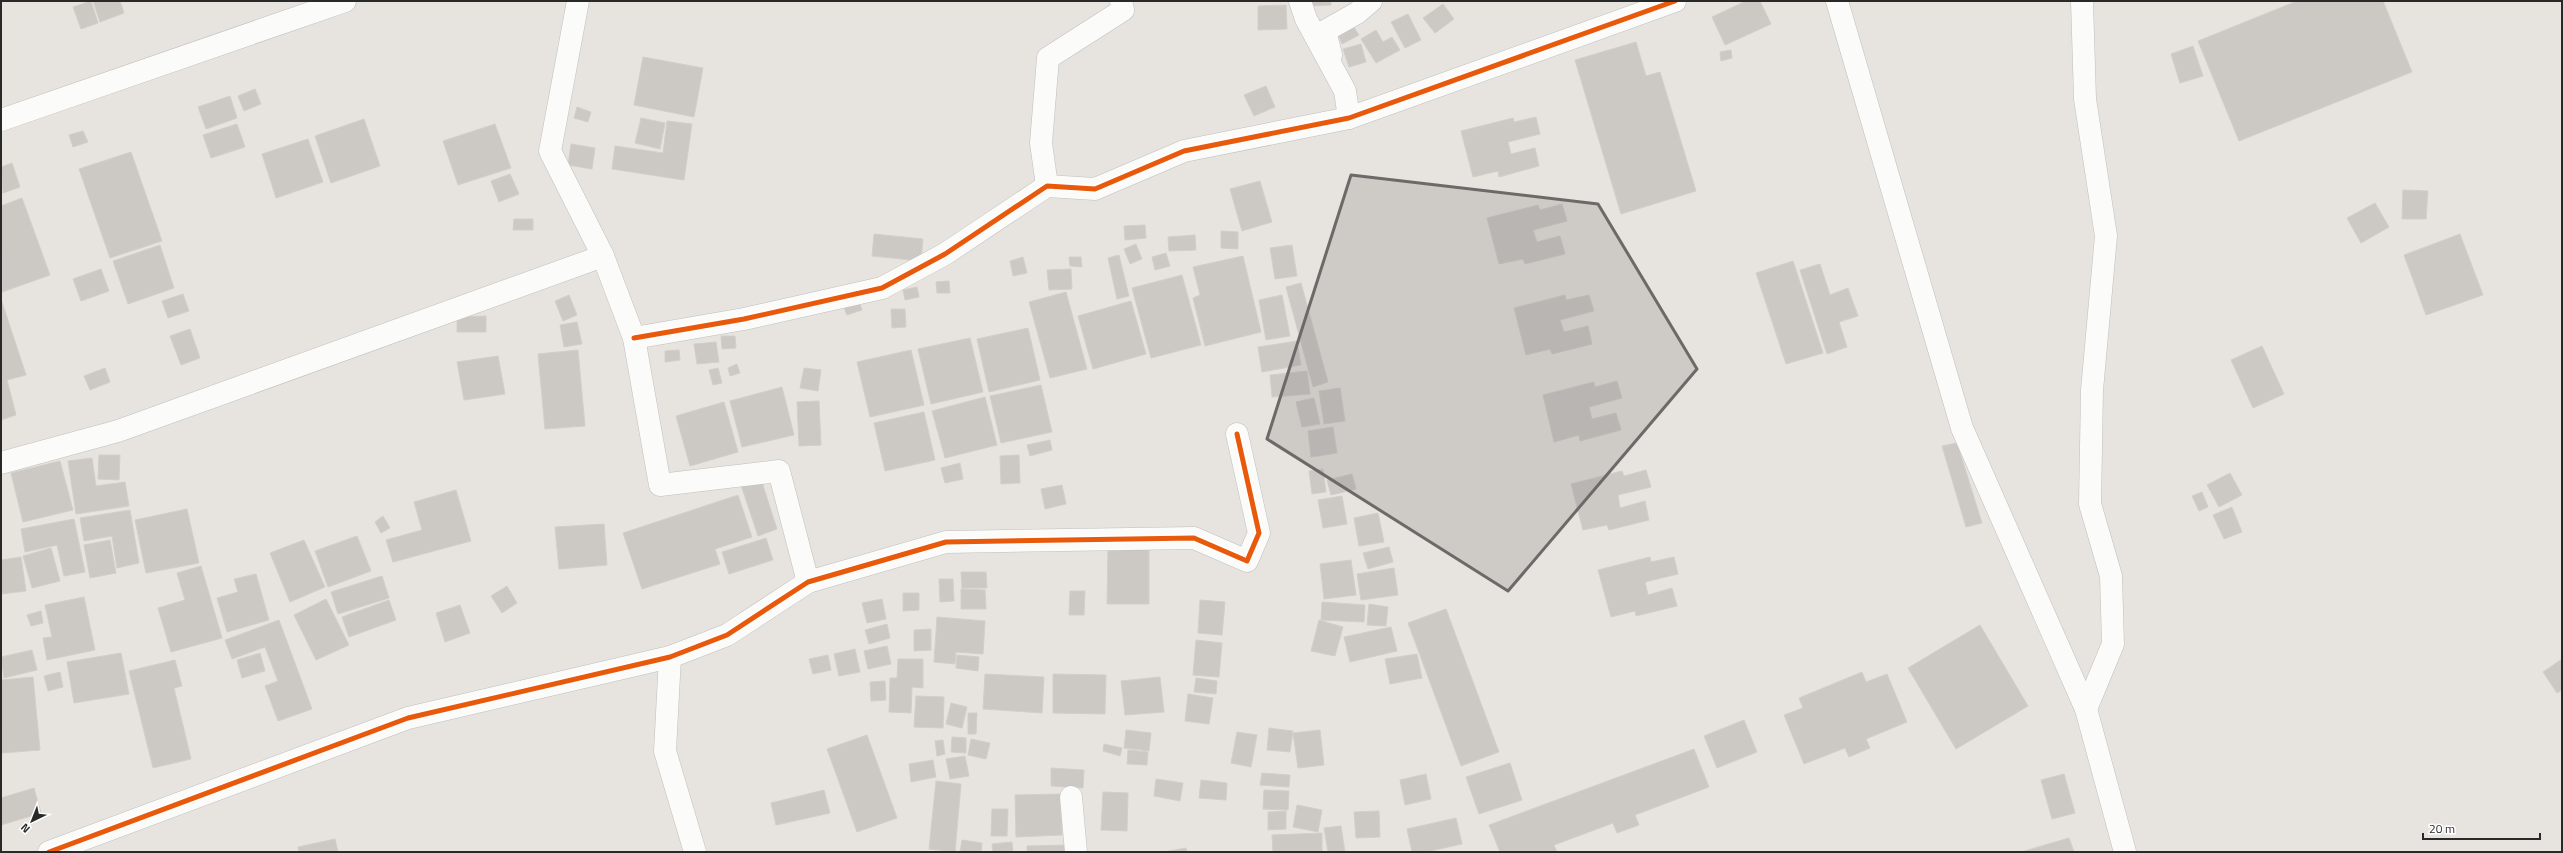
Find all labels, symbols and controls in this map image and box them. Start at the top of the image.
north arrow [12,801,52,841]
scale bar [2423,815,2540,841]
text: 20 m [2429,819,2455,838]
text: N [17,820,33,837]

